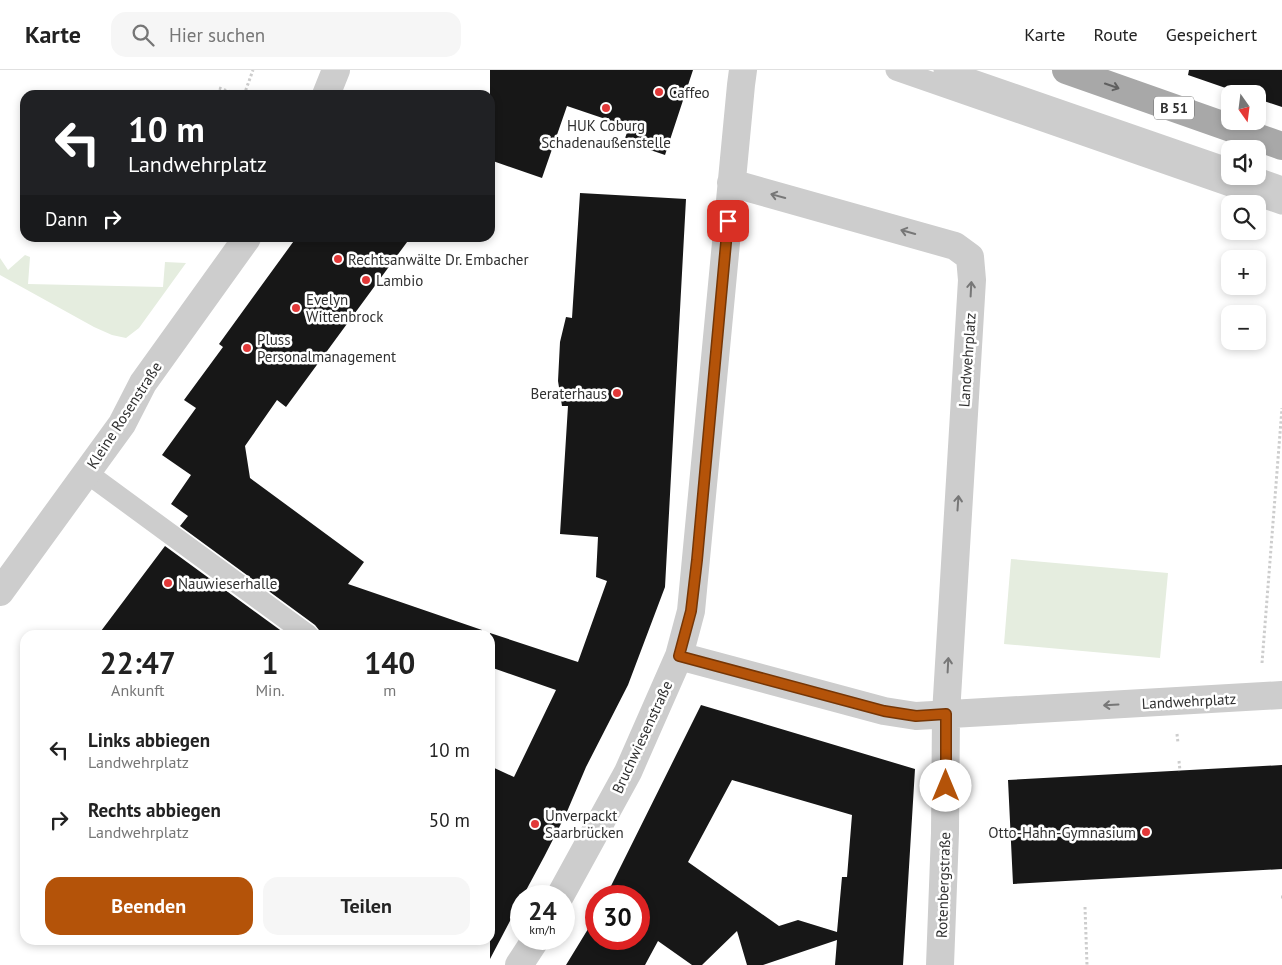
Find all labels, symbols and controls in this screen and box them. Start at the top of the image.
search box [111,12,461,57]
text: Karte [25,19,81,50]
icon: search [129,21,157,49]
text: Hier suchen [169,23,265,47]
text: Karte [1024,23,1065,46]
text: Route [1093,23,1138,46]
text: Gespeichert [1166,23,1257,46]
one-way arrow [1103,82,1119,91]
place label: Caffeo [669,83,710,102]
north arrow [1221,85,1266,130]
map controls [1221,85,1266,350]
marker: Caffeo [653,86,665,98]
road number: B 51 [1154,96,1194,119]
marker: HUK Coburg Schadenaußenstelle [600,102,612,114]
text: 10 m [128,106,205,152]
icon: left [45,110,110,175]
place label: HUK Coburg Schadenaußenstelle [541,116,671,152]
button: sound [1221,140,1266,185]
text: Landwehrplatz [128,150,267,178]
one-way arrow [771,190,787,200]
button: search [1221,195,1266,240]
pin [707,200,749,242]
icon: right [98,205,126,233]
text: Dann [45,207,88,231]
icon: arrive [714,207,742,235]
one-way arrow [900,227,916,237]
place label: Rechtsanwälte Dr. Embacher [348,250,529,269]
button: + [1221,250,1266,295]
marker: Rechtsanwälte Dr. Embacher [332,253,344,265]
place label: Lambio [376,271,423,290]
marker: Lambio [360,274,372,286]
one-way arrow [967,281,976,297]
place label: Evelyn Wittenbrock [306,290,384,326]
marker: Evelyn Wittenbrock [290,302,302,314]
button: − [1221,305,1266,350]
street label: Landwehrplatz [954,312,980,408]
place label: Pluss Personalmanagement [257,330,396,366]
marker: Pluss Personalmanagement [241,342,253,354]
street label: Kleine Rosenstraße [82,358,166,472]
place label: Beraterhaus [530,384,607,403]
marker: Beraterhaus [611,387,623,399]
one-way arrow [953,495,962,511]
place label: Nauwieserhalle [178,574,277,593]
marker: Nauwieserhalle [162,577,174,589]
text: 22:47 [100,643,176,682]
text: 1 [262,643,279,682]
text: 140 [364,643,415,682]
one-way arrow [943,658,953,674]
street label: Bruchwiesenstraße [608,678,676,796]
text: Ankunft [111,680,164,700]
text: Min. [255,680,285,700]
text: m [383,680,396,700]
street label: Landwehrplatz [1141,689,1237,713]
one-way arrow [1103,700,1119,709]
text: Links abbiegen [88,728,210,752]
icon: left [45,736,73,764]
text: 10 m [429,738,470,762]
text: Landwehrplatz [88,752,189,772]
position arrow [919,759,971,811]
text: Rechts abbiegen [88,798,221,822]
icon: right [45,806,73,834]
place label: Unverpackt Saarbrücken [545,806,624,842]
text: 50 m [429,808,470,832]
marker: Unverpackt Saarbrücken [529,818,541,830]
text: Landwehrplatz [88,822,189,842]
place label: Otto-Hahn-Gymnasium [988,823,1136,842]
marker: Otto-Hahn-Gymnasium [1140,826,1152,838]
street label: Rotenbergstraße [932,832,954,938]
button: Beenden [45,877,253,935]
button: Teilen [263,877,470,935]
speed limit sign: 30 [585,885,650,950]
text: 24 [528,895,557,927]
text: km/h [529,922,556,937]

